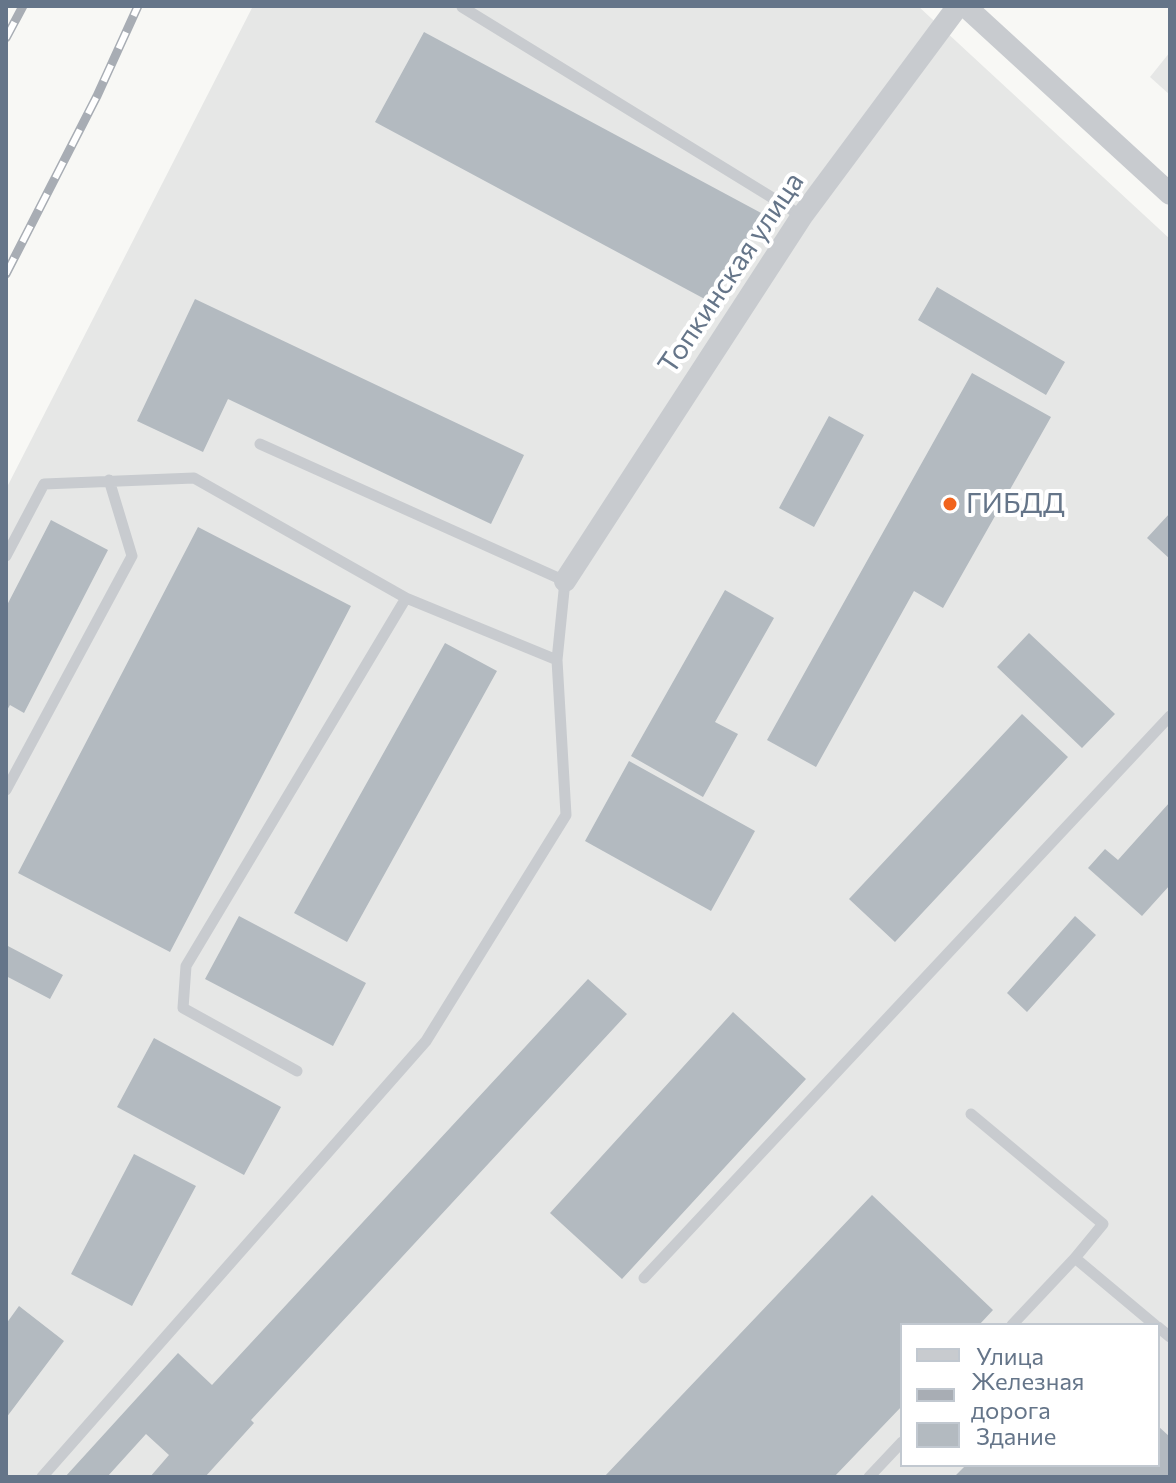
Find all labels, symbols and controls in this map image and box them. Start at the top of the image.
street label: Топкинская улица [651,166,811,380]
place label: ГИБДД [966,487,1065,521]
marker: ГИБДД [941,495,959,513]
legend [900,1323,1160,1467]
text: Улица [976,1341,1044,1370]
text: Железная дорога [971,1366,1084,1424]
text: Здание [976,1421,1056,1450]

